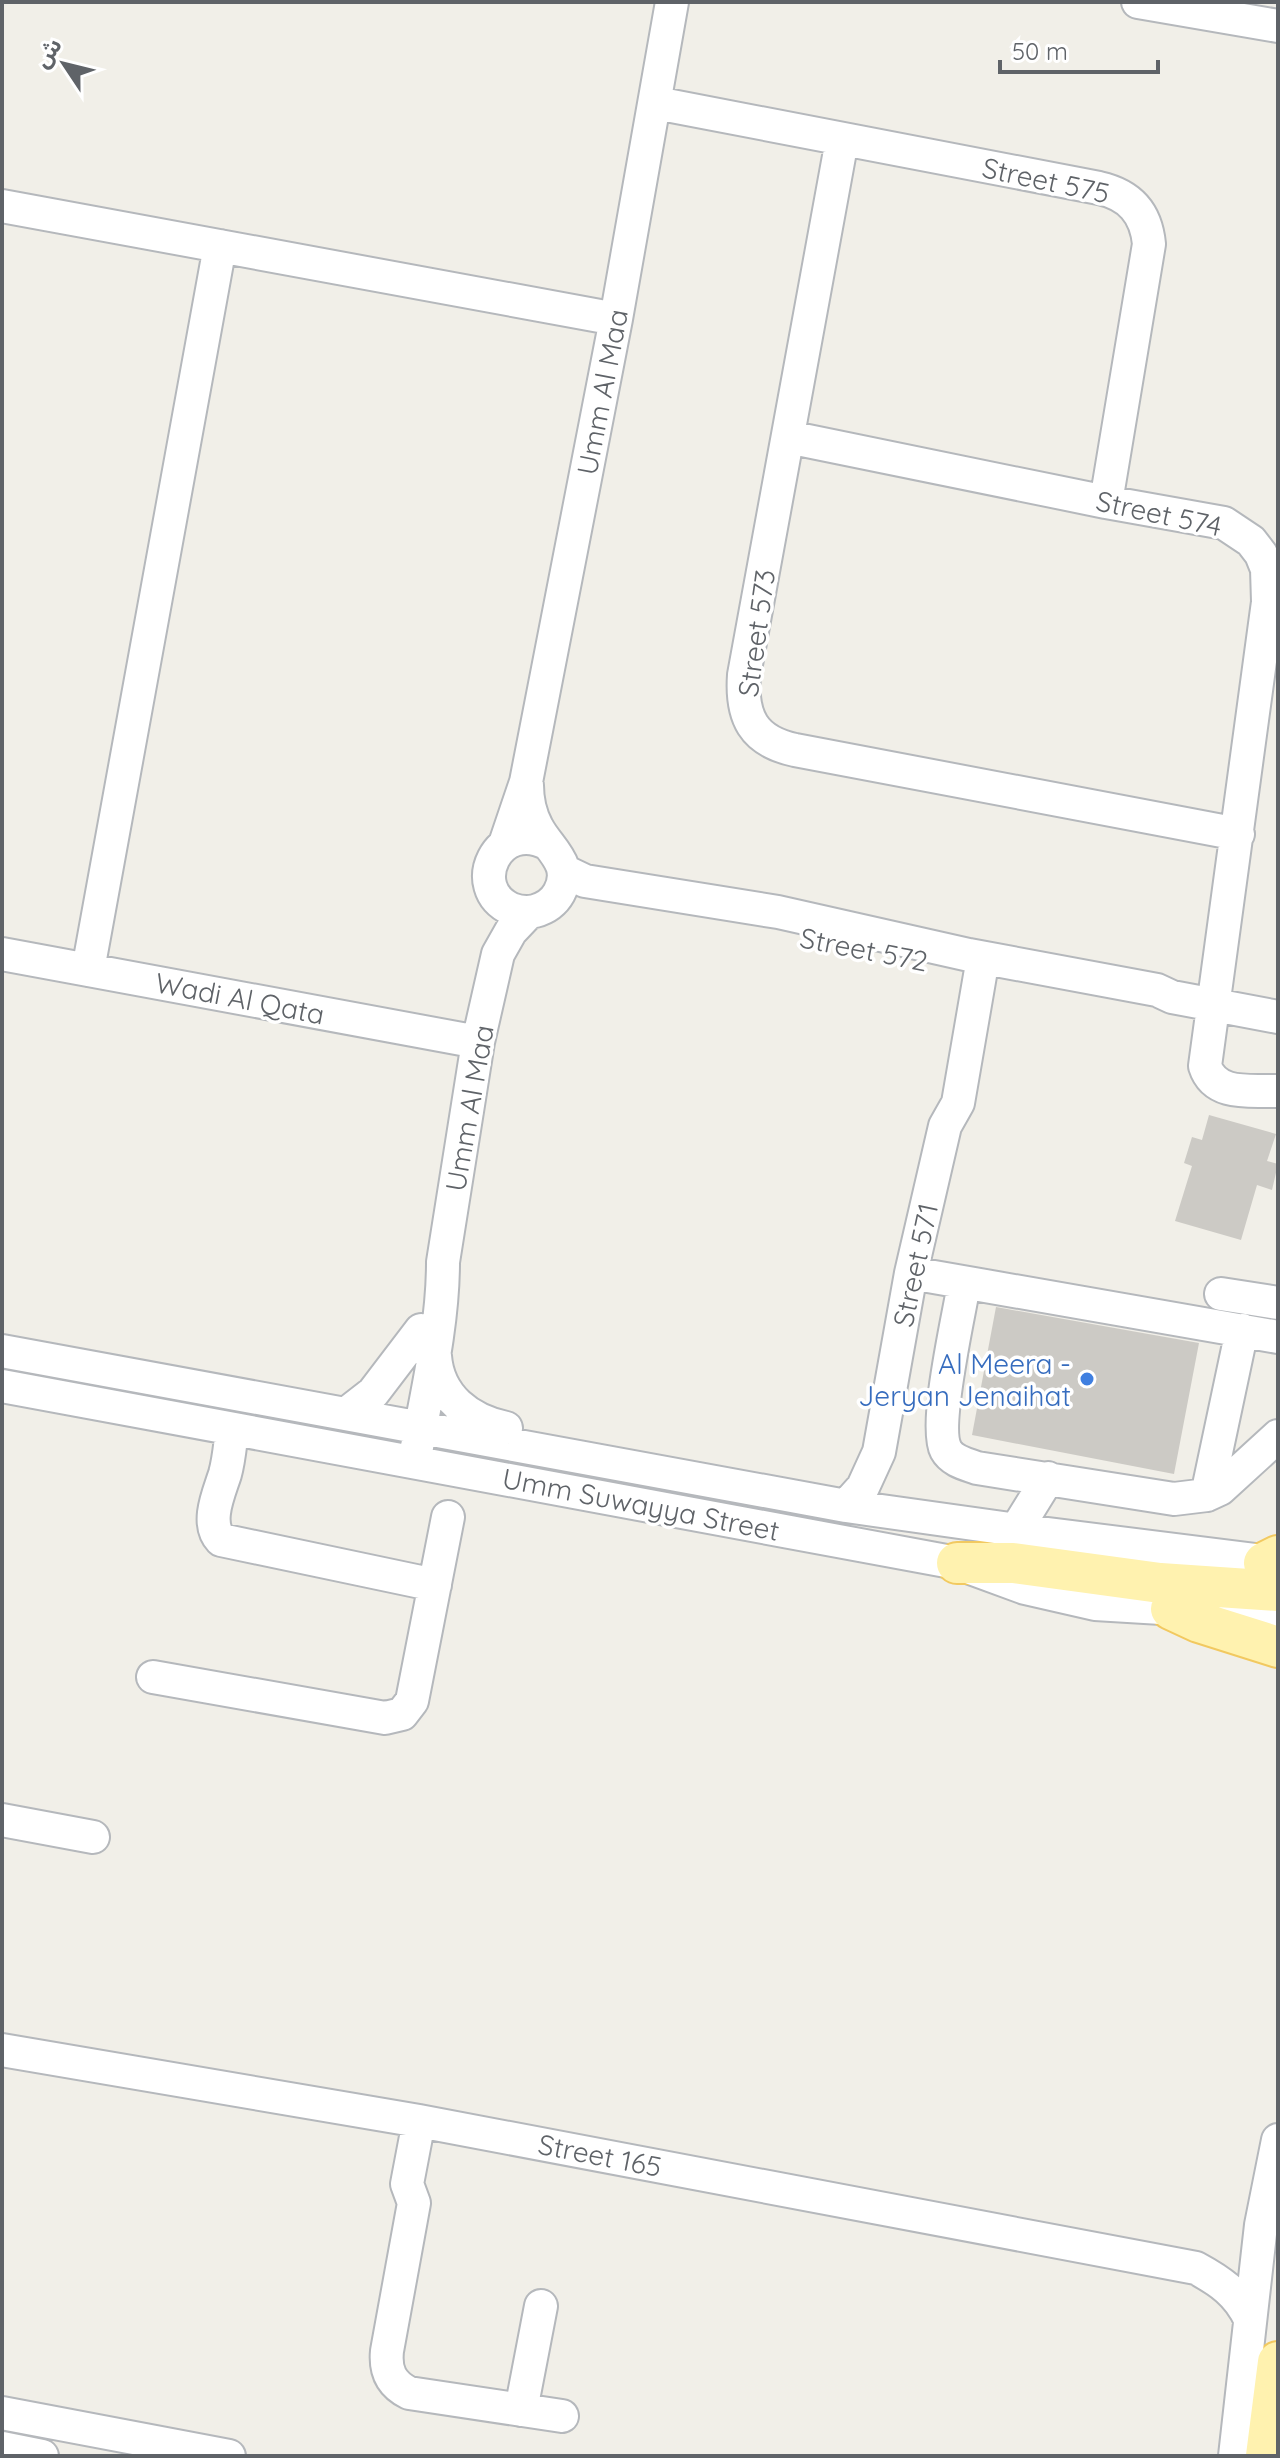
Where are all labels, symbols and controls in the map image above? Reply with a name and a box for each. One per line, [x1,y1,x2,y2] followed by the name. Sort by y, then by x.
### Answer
[24,24,104,104] north arrow
[1000,24,1158,74] scale bar
[28,32,68,73] text: ش
[1012,36,1068,66] text: 50 m
[979,149,1113,211] street label: Street 575
[569,306,635,478] street label: Umm Al Maa
[1093,483,1225,543] street label: Street 574
[730,567,782,699] street label: Street 573
[797,919,931,979] street label: Street 572
[152,964,328,1032] street label: Wadi Al Qata
[437,1022,501,1194] street label: Umm Al Maa
[885,1200,945,1330] street label: Street 571
[858,1346,1071,1413] place label: Al Meera - Jeryan Jenaihat
[1078,1370,1096,1388] marker: Al Meera - Jeryan Jenaihat
[500,1460,782,1548] street label: Umm Suwayya Street
[535,2126,665,2184] street label: Street 165

